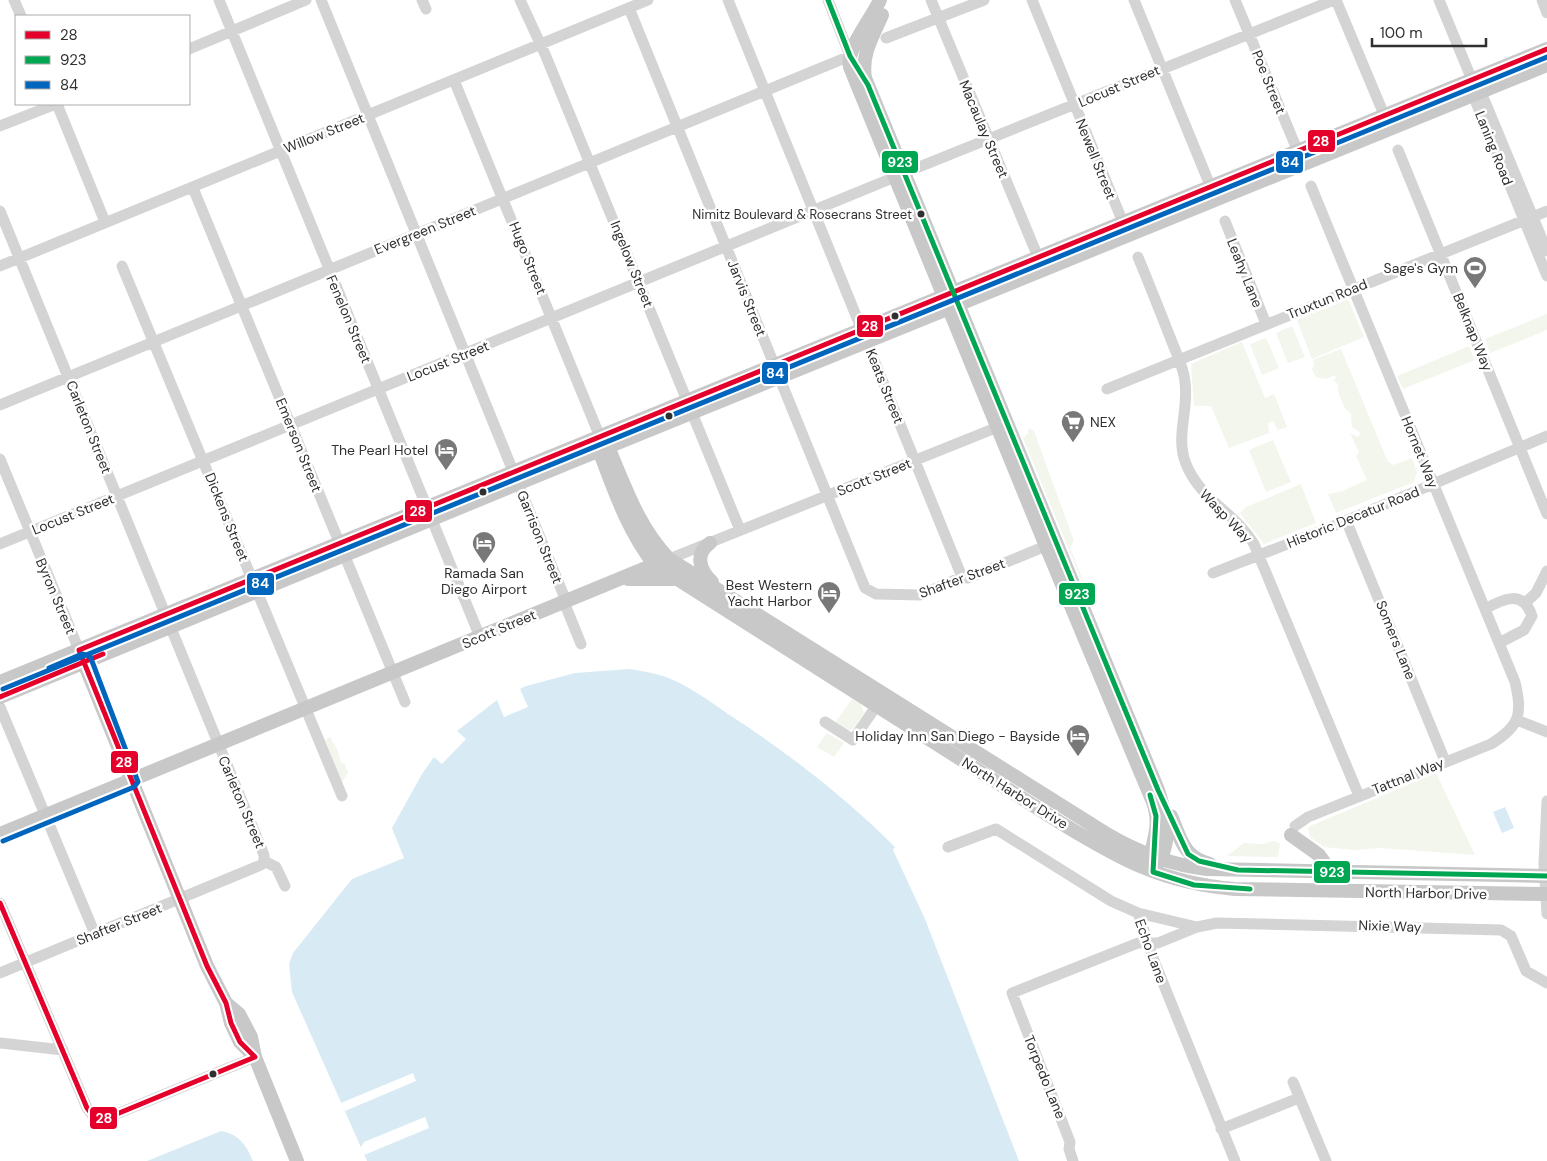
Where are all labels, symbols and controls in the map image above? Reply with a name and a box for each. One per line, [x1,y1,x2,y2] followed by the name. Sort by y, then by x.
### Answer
[15,15,190,105] legend
[1372,15,1486,47] scale bar
[1380,23,1423,43] text: 100 m
[60,25,78,45] text: 28
[1248,47,1290,117] street label: Poe Street
[60,50,87,70] text: 923
[1075,61,1163,111] street label: Locust Street
[60,75,78,95] text: 84
[955,77,1013,181] street label: Macaulay Street
[1471,108,1517,188] street label: Laning Road
[281,109,367,157] street label: Willow Street
[1072,116,1120,202] street label: Newell Street
[1307,129,1336,153] line badge: 28
[1313,132,1330,150] text: 28
[881,150,919,174] line badge: 923
[1275,150,1304,174] line badge: 84
[887,153,913,171] text: 923
[1281,153,1299,171] text: 84
[372,201,478,259] street label: Evergreen Street
[692,206,912,223] place label: Nimitz Boulevard & Rosecrans Street
[916,209,926,219] marker: Nimitz Boulevard & Rosecrans Street
[606,218,658,310] street label: Ingelow Street
[505,219,551,297] street label: Hugo Street
[1223,236,1267,310] street label: Leahy Lane
[1462,255,1488,289] sports icon: Sage's Gym
[723,257,771,339] street label: Jarvis Street
[1384,259,1458,277] place label: Sage's Gym
[322,272,376,366] street label: Fenelon Street
[1284,275,1370,323] street label: Truxtun Road
[1449,290,1497,374] street label: Belknap Way
[890,311,900,321] unlabelled marker
[856,314,884,338] line badge: 28
[862,317,879,335] text: 28
[404,336,492,386] street label: Locust Street
[862,346,908,426] street label: Keats Street
[761,361,789,385] line badge: 84
[766,364,784,382] text: 84
[62,378,116,476] street label: Carleton Street
[272,395,326,495] street label: Emerson Street
[1060,409,1086,443] supermarket icon: NEX
[664,411,674,421] unlabelled marker
[1090,413,1116,431] place label: NEX
[1397,413,1443,491] street label: Hornet Way
[433,437,459,471] hotel icon: The Pearl Hotel
[331,441,428,459] place label: The Pearl Hotel
[834,454,914,500] street label: Scott Street
[201,470,253,564] street label: Dickens Street
[1284,482,1422,552] street label: Historic Decatur Road
[1196,485,1256,547] street label: Wasp Way
[478,487,488,497] unlabelled marker
[513,488,567,586] street label: Garrison Street
[29,489,117,539] street label: Locust Street
[404,499,433,523] line badge: 28
[410,502,427,520] text: 28
[471,530,497,564] hotel icon: Ramada San Diego Airport
[916,554,1008,602] street label: Shafter Street
[32,555,80,637] street label: Byron Street
[441,564,527,598] place label: Ramada San Diego Airport
[246,572,275,596] line badge: 84
[251,574,269,592] text: 84
[726,576,812,610] place label: Best Western Yacht Harbor
[816,580,842,614] hotel icon: Best Western Yacht Harbor
[1058,582,1096,606] line badge: 923
[1064,585,1090,603] text: 923
[1372,598,1420,682] street label: Somers Lane
[459,605,539,653] street label: Scott Street
[1065,723,1091,757] hotel icon: Holiday Inn San Diego - Bayside
[855,727,1060,745] place label: Holiday Inn San Diego - Bayside
[110,750,139,774] line badge: 28
[116,753,133,771] text: 28
[214,753,270,851] street label: Carleton Street
[959,753,1071,833] street label: North Harbor Drive
[1369,753,1447,799] street label: Tattnal Way
[1313,860,1351,884] line badge: 923
[1319,863,1345,881] text: 923
[1365,883,1487,903] street label: North Harbor Drive
[74,899,164,949] street label: Shafter Street
[1131,916,1171,986] street label: Echo Lane
[1358,916,1422,936] street label: Nixie Way
[1020,1033,1070,1121] street label: Torpedo Lane
[208,1069,218,1079] unlabelled marker
[89,1106,118,1130] line badge: 28
[96,1109,113,1127] text: 28

